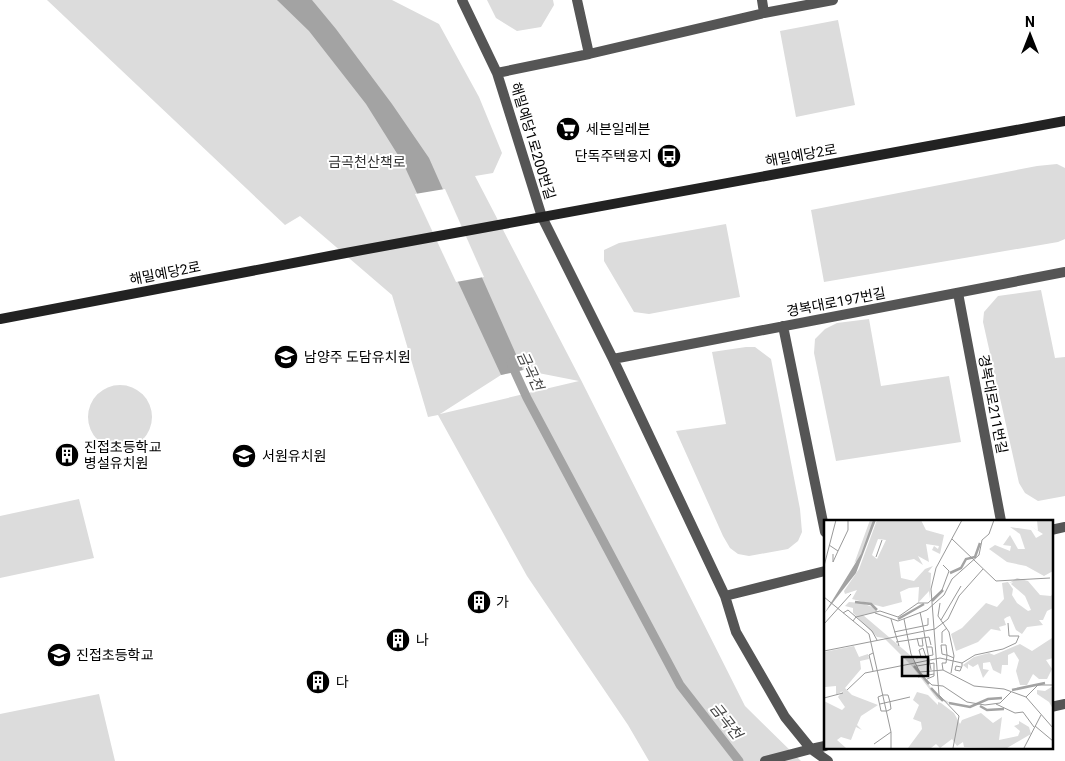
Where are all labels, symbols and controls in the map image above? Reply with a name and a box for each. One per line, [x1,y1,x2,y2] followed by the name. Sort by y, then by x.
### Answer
[1005,10,1055,60] north arrow
[1025,14,1035,30] text: N
[508,80,558,202] street label: 해밀예당1로200번길
[555,116,581,142] supermarket icon: 세븐일레븐
[586,121,651,137] place label: 세븐일레븐
[764,141,838,169] street label: 해밀예당2로
[656,143,682,169] bus stop icon: 단독주택용지
[575,148,652,164] place label: 단독주택용지
[328,154,406,170] park label: 금곡천산책로
[128,258,202,288] street label: 해밀예당2로
[785,285,887,319] street label: 경복대로197번길
[273,344,299,370] school or university icon: 남양주 도담유치원
[513,348,548,396] water label: 금곡천
[304,349,411,365] place label: 남양주 도담유치원
[976,353,1010,455] street label: 경복대로211번길
[84,439,161,471] place label: 진접초등학교 병설유치원
[54,442,80,468] building icon: 진접초등학교 병설유치원
[231,443,257,469] school or university icon: 서원유치원
[262,448,326,464] place label: 서원유치원
[824,520,1052,748] inset map
[466,589,492,615] building icon: 가
[496,594,509,610] place label: 가
[385,627,411,653] building icon: 나
[416,632,429,648] place label: 나
[46,642,72,668] school or university icon: 진접초등학교
[76,647,153,663] place label: 진접초등학교
[305,669,331,695] building icon: 다
[336,674,349,690] place label: 다
[706,699,747,745] water label: 금곡천

